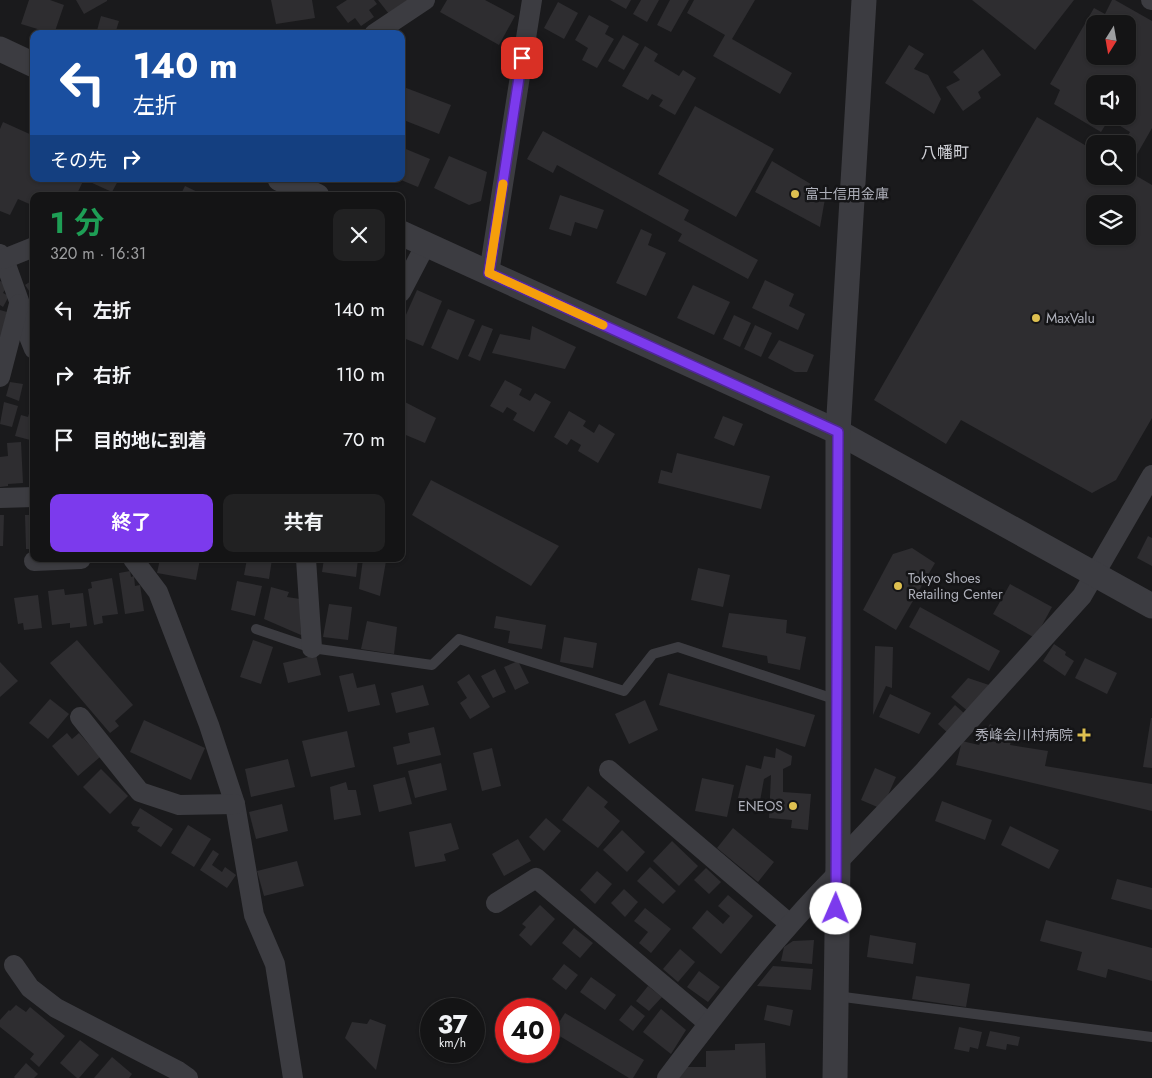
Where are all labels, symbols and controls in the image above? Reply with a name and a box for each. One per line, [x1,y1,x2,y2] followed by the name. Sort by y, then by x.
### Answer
[1086,15,1136,65] north arrow
[1086,15,1136,245] map controls
[501,37,543,79] pin
[133,41,238,91] text: 140 m
[508,44,536,72] icon: arrive
[50,50,115,115] icon: left
[1086,75,1136,125] button: sound
[133,89,177,121] text: 左折
[1086,135,1136,185] button: search
[921,141,969,164] district label: 八幡町
[117,145,145,173] icon: right
[50,147,107,174] text: その先
[805,184,889,204] place label: 富士信用金庫
[789,188,801,200] marker: 富士信用金庫
[1086,195,1136,245] button: layers
[50,201,104,244] text: 1 分
[333,209,385,261] button: close
[50,242,146,265] text: 320 m · 16:31
[50,296,78,324] icon: left
[333,296,385,323] text: 140 m
[93,297,131,324] text: 左折
[1046,308,1095,328] place label: MaxValu
[1030,312,1042,324] marker: MaxValu
[50,361,78,389] icon: right
[336,361,385,388] text: 110 m
[93,362,131,389] text: 右折
[50,426,78,454] icon: arrive
[343,426,385,453] text: 70 m
[93,427,207,454] text: 目的地に到着
[50,494,213,552] button: 終了
[223,494,385,552] button: 共有
[908,568,1003,604] place label: Tokyo Shoes Retailing Center
[892,580,904,592] marker: Tokyo Shoes Retailing Center
[975,725,1073,745] place label: 秀峰会川村病院
[1077,728,1091,742] marker: 秀峰会川村病院
[738,796,783,816] place label: ENEOS
[787,800,799,812] marker: ENEOS
[809,882,861,934] position arrow
[495,998,560,1063] speed limit sign: 40
[437,1006,468,1042] text: 37
[439,1034,466,1052] text: km/h

